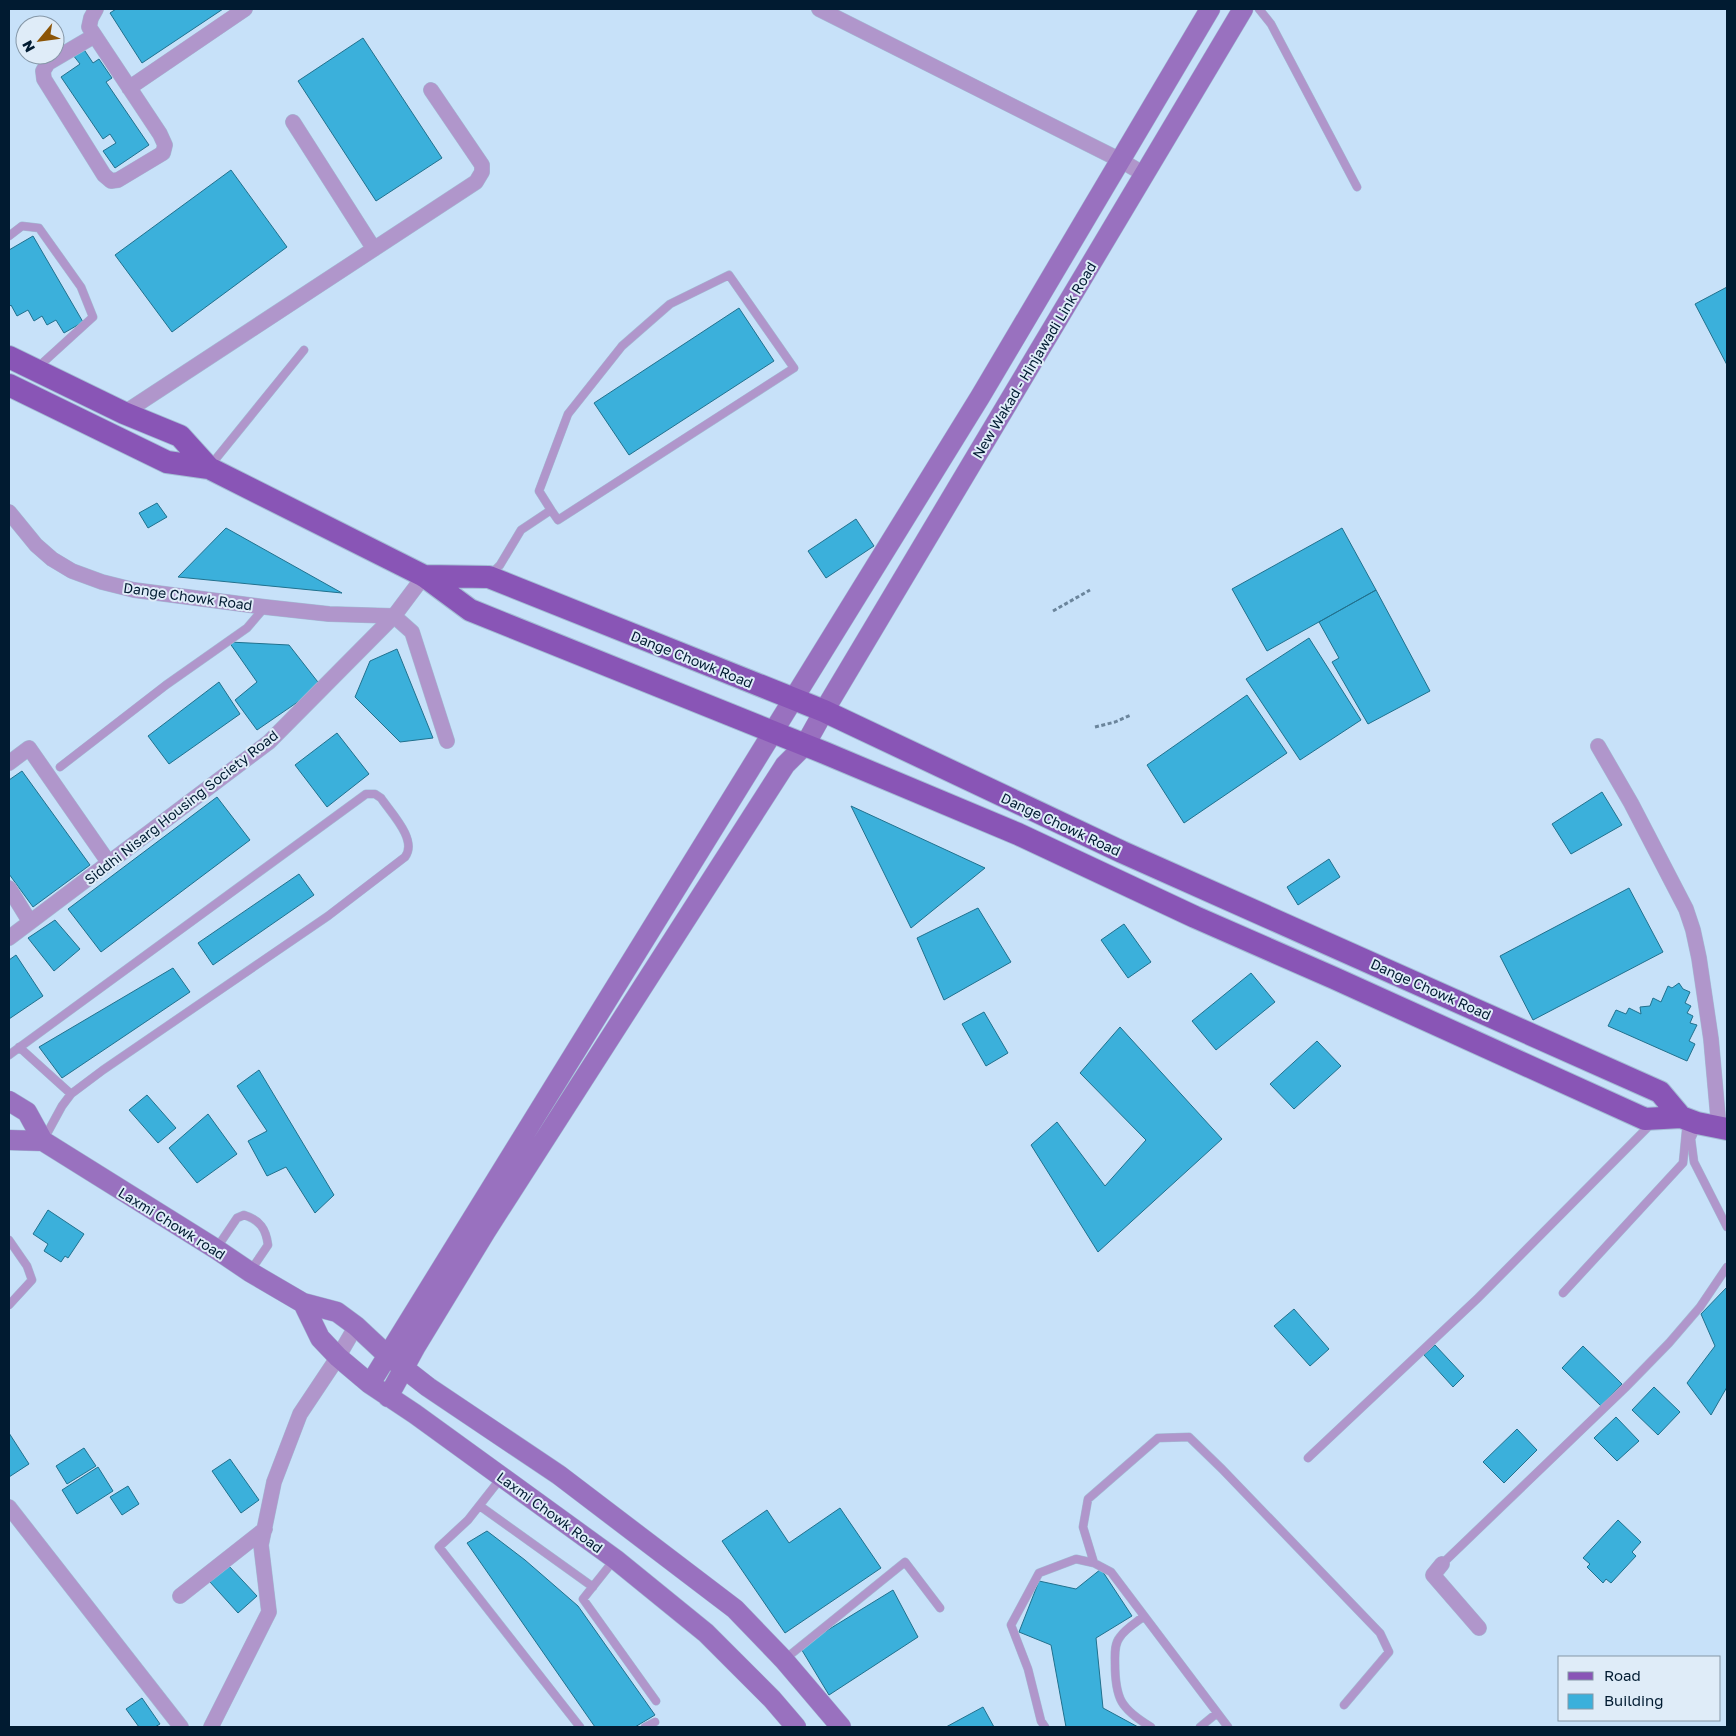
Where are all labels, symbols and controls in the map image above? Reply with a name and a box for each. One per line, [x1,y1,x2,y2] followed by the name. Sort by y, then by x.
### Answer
[15,15,65,65] north arrow
[18,38,38,55] text: N
[968,259,1100,461] street label: New Wakad - Hinjawadi Link Road
[122,579,254,613] street label: Dange Chowk Road
[629,627,755,691] street label: Dange Chowk Road
[81,726,281,888] street label: Siddhi Nisarg Housing Society Road
[998,789,1124,859] street label: Dange Chowk Road
[1368,955,1494,1023] street label: Dange Chowk Road
[115,1183,229,1263] street label: Laxmi Chowk road
[494,1468,606,1556] street label: Laxmi Chowk Road
[1558,1656,1721,1721] legend
[1604,1666,1641,1684] text: Road
[1604,1691,1664,1709] text: Building

